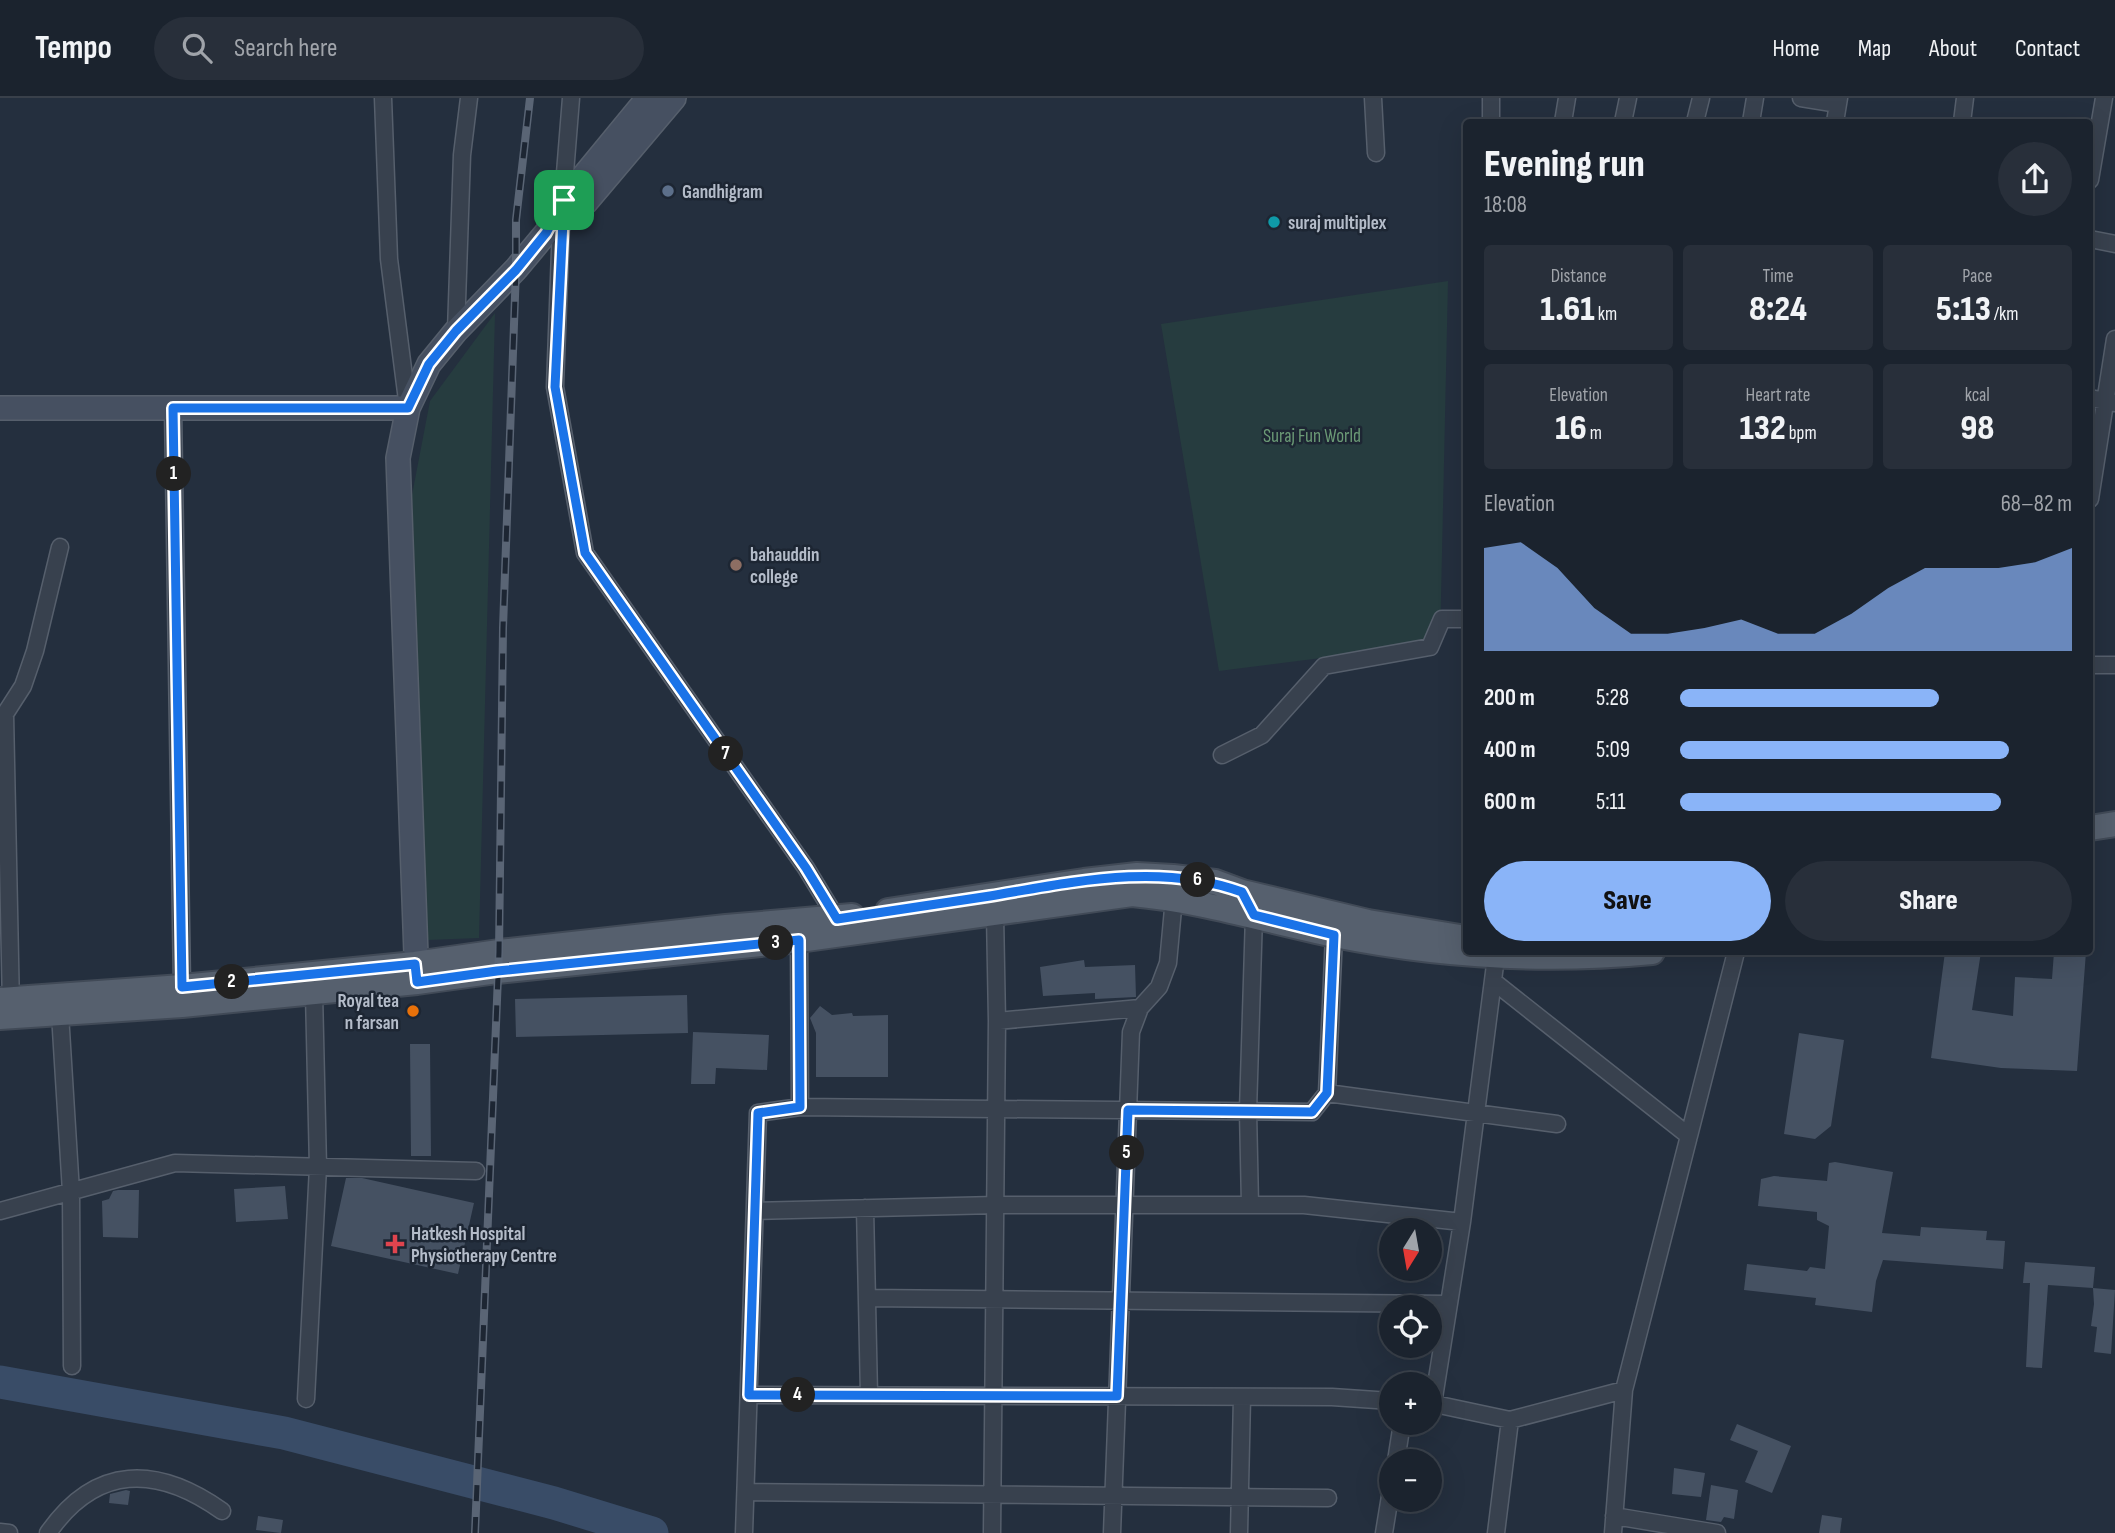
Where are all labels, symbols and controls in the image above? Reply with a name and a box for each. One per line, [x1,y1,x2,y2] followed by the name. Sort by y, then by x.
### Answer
[154,17,644,80] search box
[35,28,112,68] text: Tempo
[178,29,216,67] icon: search
[234,33,337,64] text: Search here
[1772,34,1820,63] text: Home
[1858,34,1891,63] text: Map
[1929,34,1977,63] text: About
[2015,34,2080,63] text: Contact
[1484,142,1645,187] text: Evening run
[1998,142,2072,216] button: share
[534,170,594,230] pin
[545,181,583,219] icon: arrive
[682,181,763,204] place label: Gandhigram
[660,183,676,199] marker: Gandhigram
[1484,191,1527,219] text: 18:08
[1288,212,1387,235] place label: suraj multiplex
[1266,214,1282,230] marker: suraj multiplex
[1551,265,1607,288] text: Distance
[1762,265,1794,288] text: Time
[1962,265,1992,288] text: Pace
[1540,288,1595,331] text: 1.61
[1749,288,1807,331] text: 8:24
[1936,288,1991,331] text: 5:13
[1595,303,1617,326] text: km
[1991,303,2019,326] text: /km
[1549,384,1608,407] text: Elevation
[1746,384,1810,407] text: Heart rate
[1965,384,1990,407] text: kcal
[1555,407,1587,450] text: 16
[1739,407,1786,450] text: 132
[1960,407,1994,450] text: 98
[1587,422,1602,445] text: m
[1786,422,1817,445] text: bpm
[1263,425,1361,448] park label: Suraj Fun World
[156,456,192,492] pin: 1
[170,462,177,485] text: 1
[1484,490,1555,518] text: Elevation
[2001,490,2072,518] text: 68–82 m
[750,544,819,589] place label: bahauddin college
[728,557,744,573] marker: bahauddin college
[1484,684,1535,712] text: 200 m
[1596,684,1629,712] text: 5:28
[708,736,744,772] pin: 7
[1484,736,1535,764] text: 400 m
[1596,736,1630,764] text: 5:09
[721,742,730,765] text: 7
[1484,788,1536,816] text: 600 m
[1596,788,1626,816] text: 5:11
[1484,861,1771,941] button: Save
[1785,861,2072,941] button: Share
[1180,862,1216,898] pin: 6
[1193,868,1202,891] text: 6
[758,926,794,960] pin: 3
[771,931,780,954] text: 3
[215,964,250,1000] pin: 2
[227,970,236,993] text: 2
[338,990,399,1035] place label: Royal tea n farsan
[405,1003,421,1019] marker: Royal tea n farsan
[1110,1136,1144,1170] pin: 5
[1122,1141,1131,1164] text: 5
[1379,1218,1442,1281] north arrow
[1379,1218,1442,1512] map controls
[411,1223,557,1268] place label: Hatkesh Hospital Physiotherapy Centre
[385,1234,405,1254] marker: Hatkesh Hospital Physiotherapy Centre
[1379,1295,1442,1358] button: locate
[1379,1372,1442,1435] button: +
[780,1378,816,1412] pin: 4
[793,1383,802,1406] text: 4
[1379,1449,1442,1512] button: −

